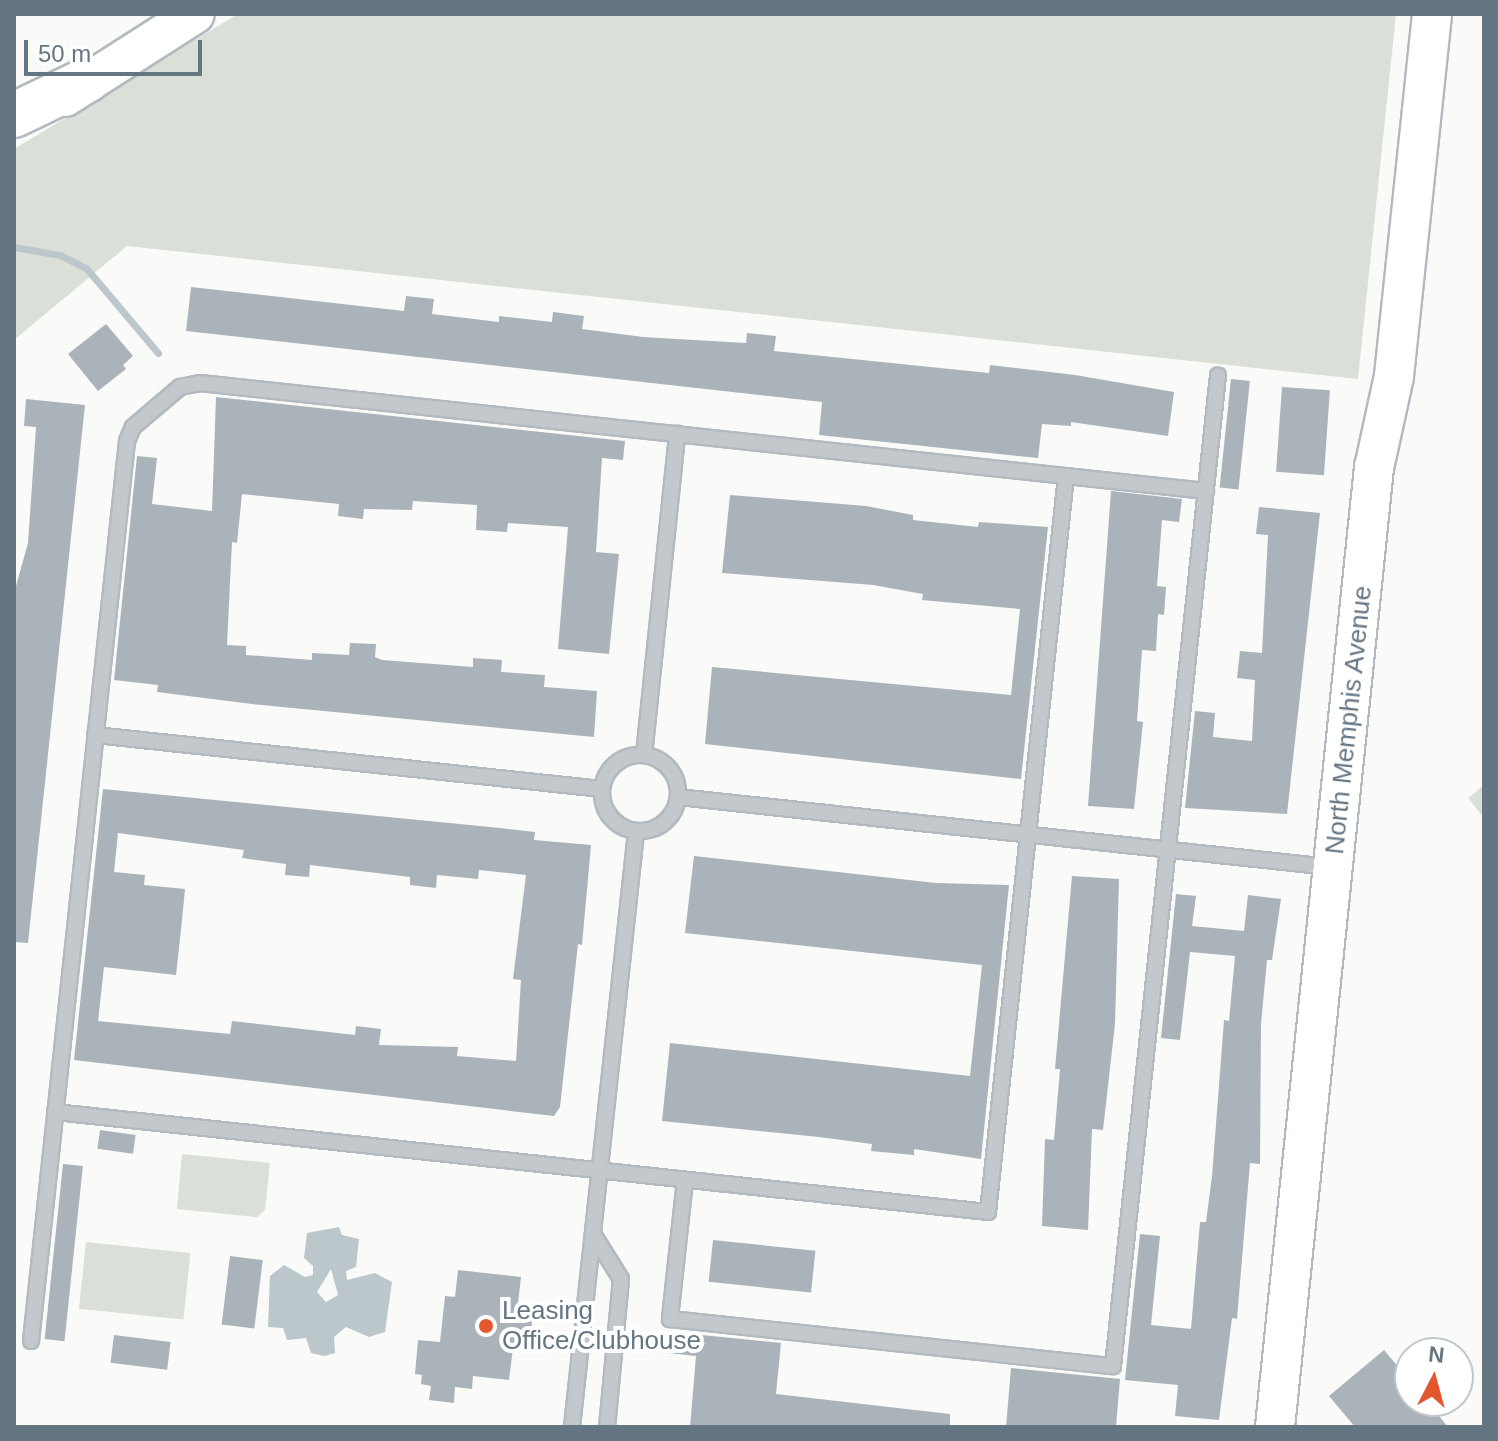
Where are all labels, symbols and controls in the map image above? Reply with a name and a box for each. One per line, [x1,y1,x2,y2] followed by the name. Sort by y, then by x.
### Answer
[28,24,206,74] scale bar
[38,40,91,67] text: 50 m
[1319,584,1379,856] street label: North Memphis Avenue
[502,1295,701,1356] place label: Leasing Office/Clubhouse
[477,1317,495,1335] marker: Leasing Office/Clubhouse
[1394,1337,1474,1417] north arrow
[1427,1341,1446,1368] text: N

